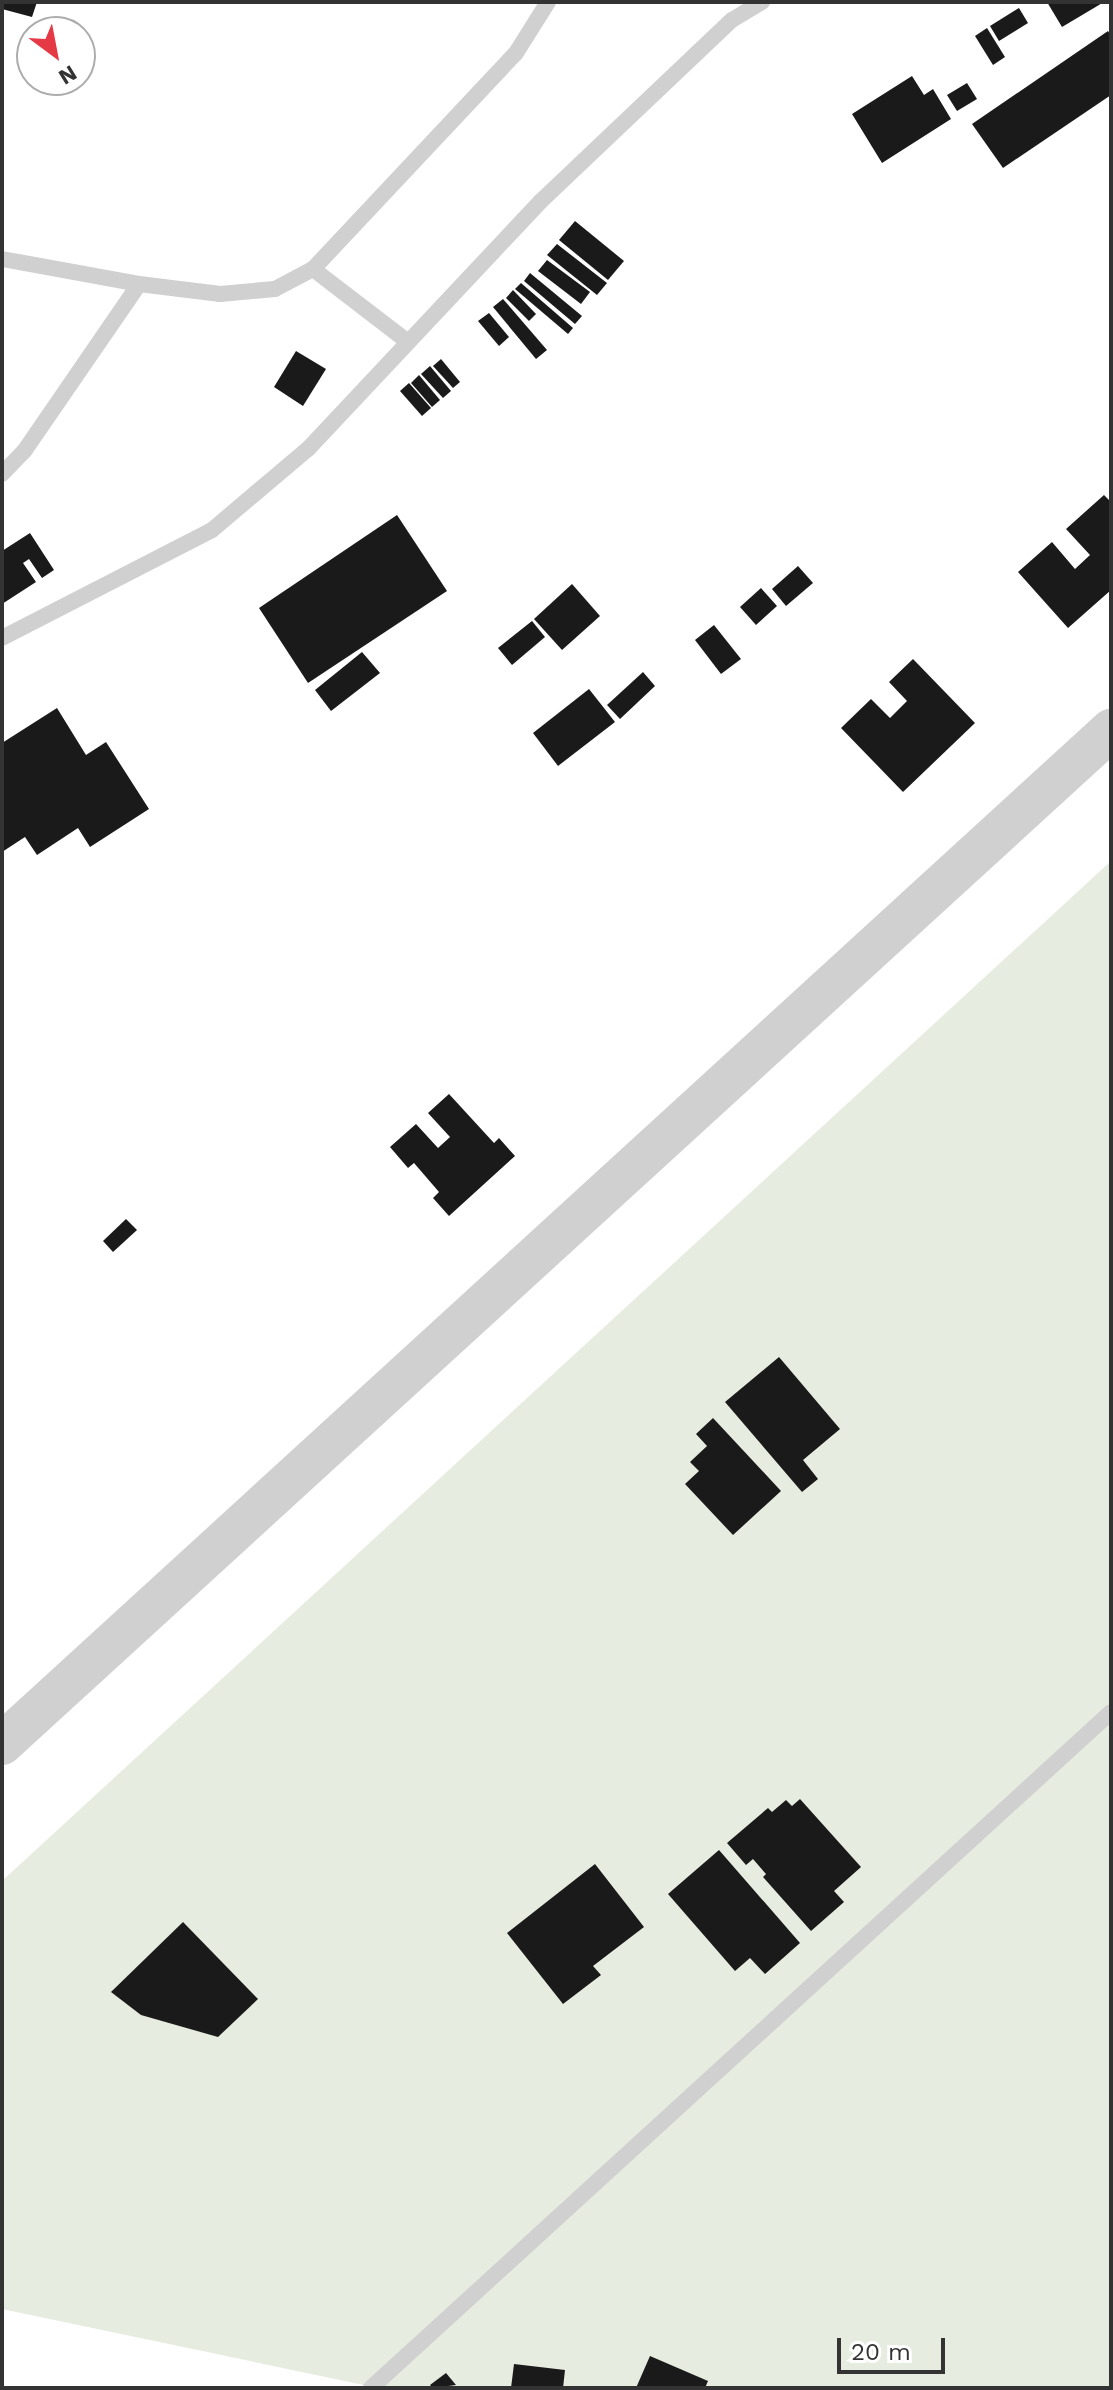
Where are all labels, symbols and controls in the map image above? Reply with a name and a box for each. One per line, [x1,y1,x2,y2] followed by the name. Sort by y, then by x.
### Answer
[16,16,96,96] north arrow
[54,60,81,90] text: N
[841,2322,949,2372] scale bar
[851,2338,911,2366] text: 20 m

